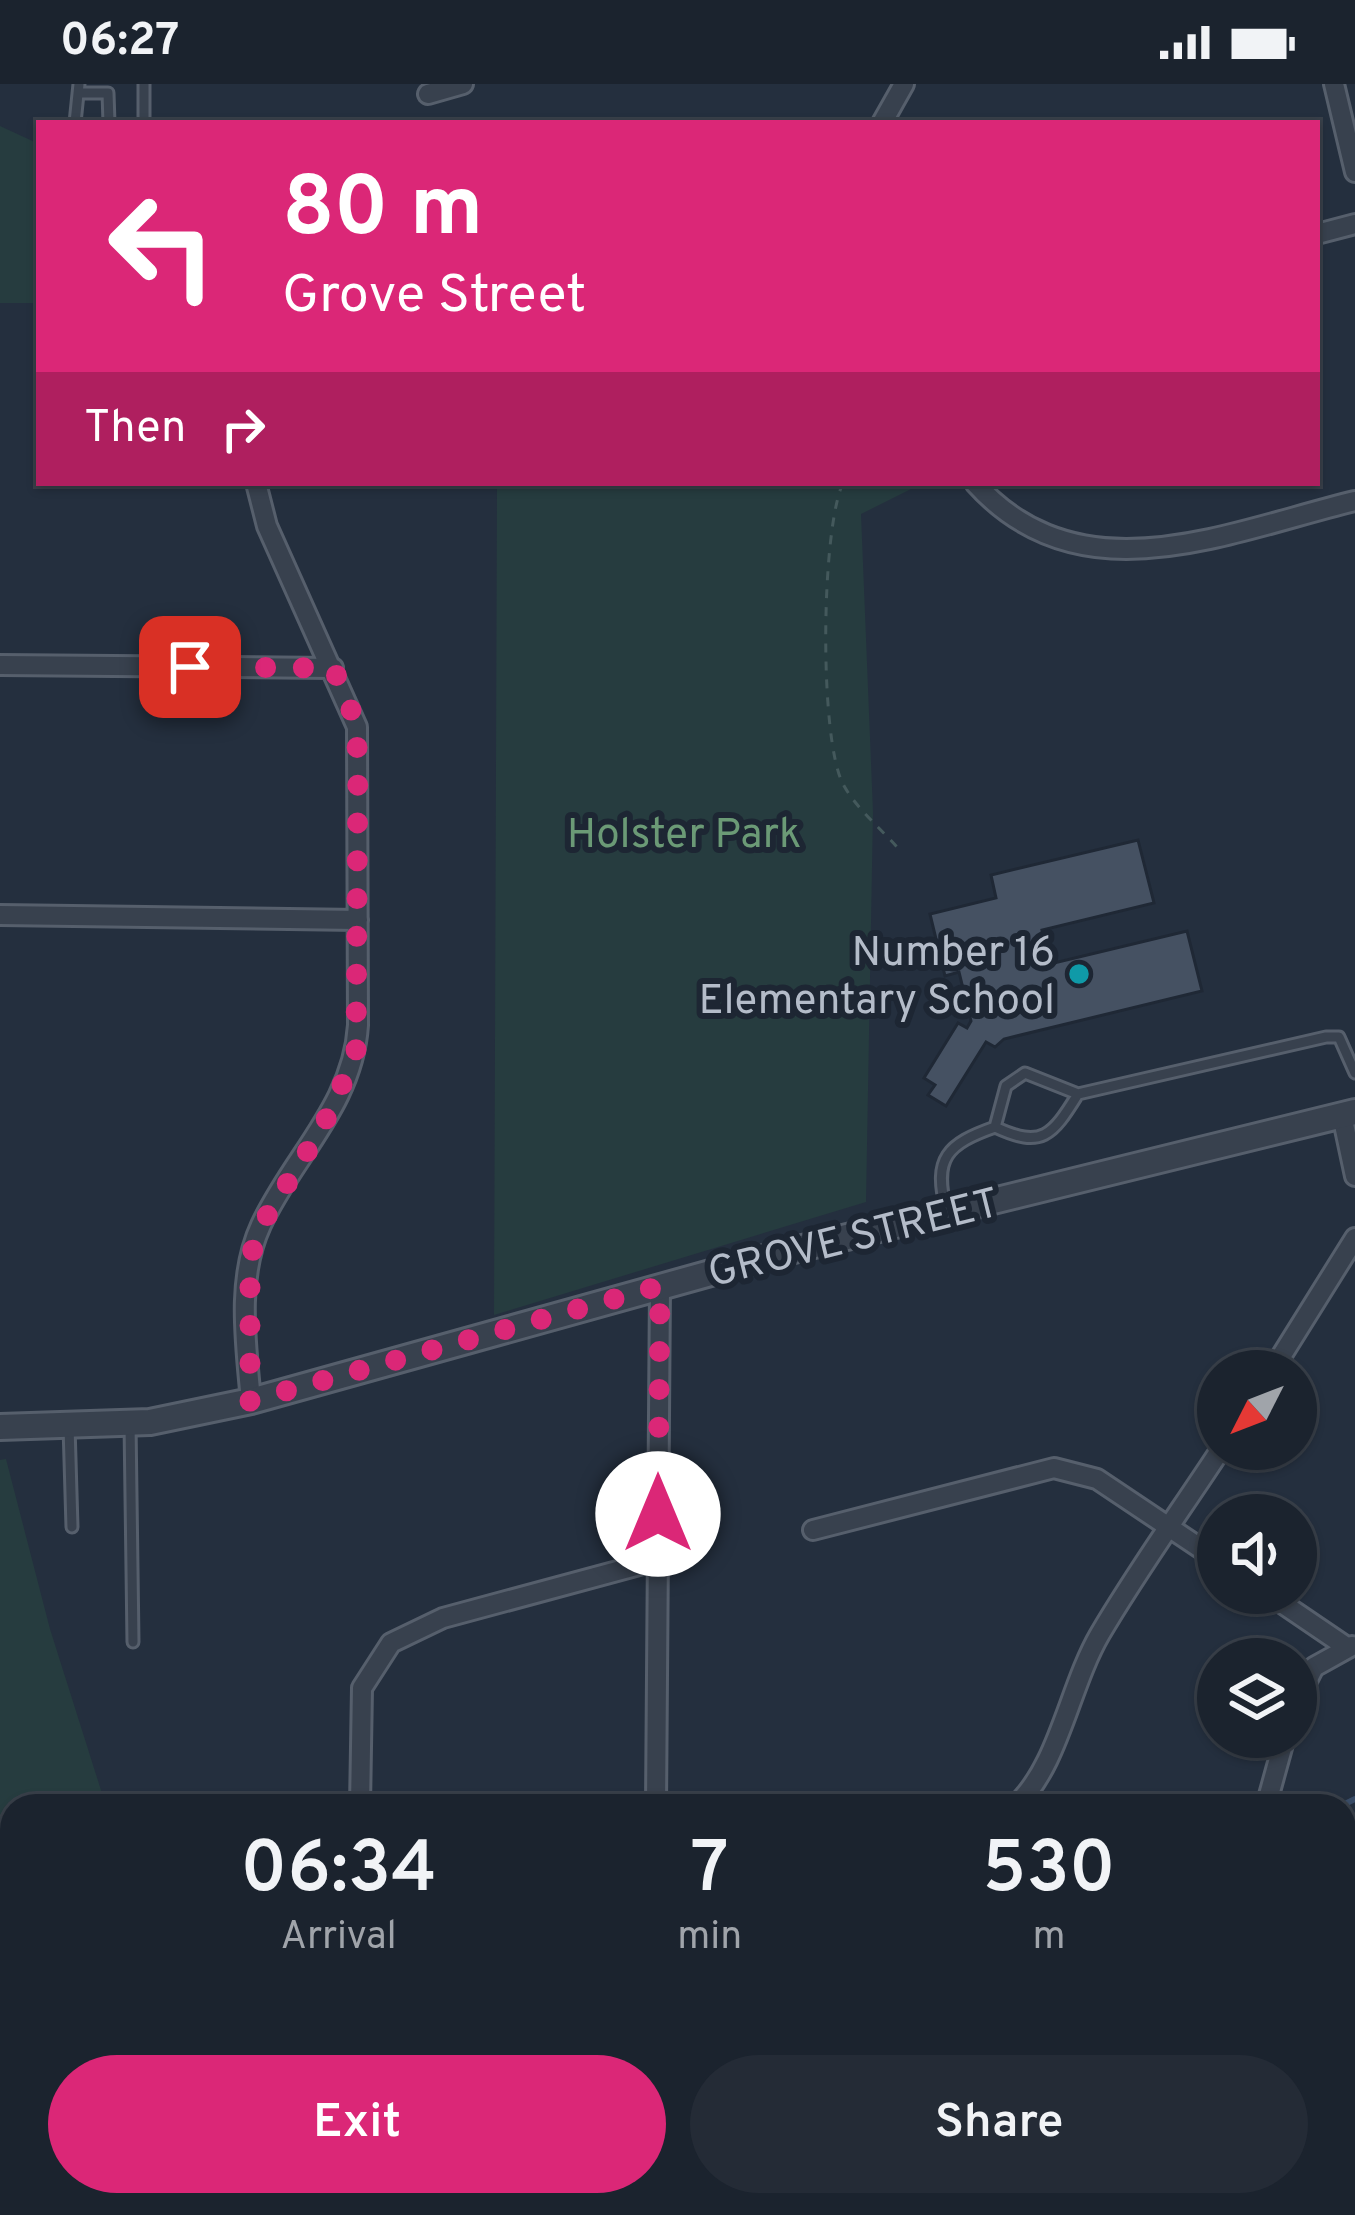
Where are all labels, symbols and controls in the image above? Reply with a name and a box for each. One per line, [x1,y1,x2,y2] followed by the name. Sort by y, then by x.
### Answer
[60,14,179,71] text: 06:27
[282,159,483,265] text: 80 m
[84,168,240,324] icon: left
[282,263,586,332] text: Grove Street
[210,396,276,462] icon: right
[84,401,186,458] text: Then
[139,616,241,718] pin
[157,634,223,700] icon: arrive
[567,810,801,863] park label: Holster Park
[698,928,1055,1029] place label: Number 16 Elementary School
[1066,961,1092,987] marker: Number 16 Elementary School
[703,1179,1005,1302] street label: GROVE STREET
[1197,1350,1317,1470] north arrow
[1197,1350,1317,1758] map controls
[595,1451,721,1577] position arrow
[1197,1494,1317,1614] button: sound
[1197,1638,1317,1758] button: layers
[240,1826,437,1918] text: 06:34
[691,1826,729,1918] text: 7
[982,1826,1116,1918] text: 530
[280,1914,397,1963] text: Arrival
[677,1914,742,1963] text: min
[1033,1914,1066,1963] text: m
[48,2055,666,2193] button: Exit
[690,2055,1308,2193] button: Share

